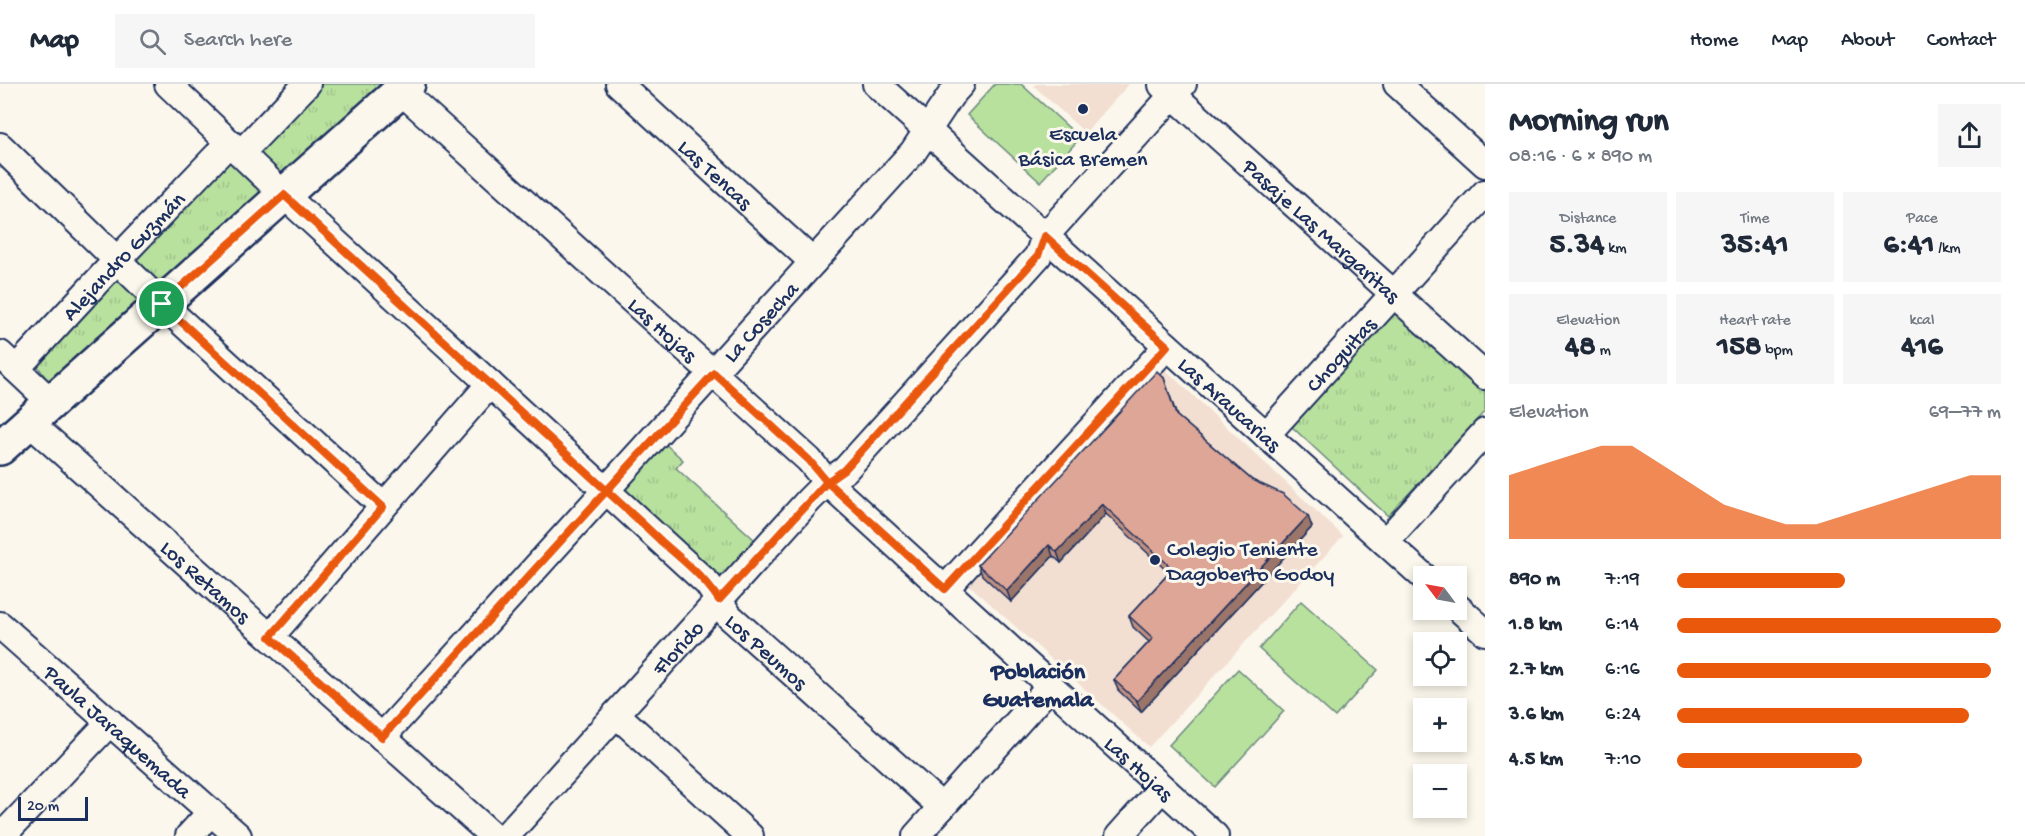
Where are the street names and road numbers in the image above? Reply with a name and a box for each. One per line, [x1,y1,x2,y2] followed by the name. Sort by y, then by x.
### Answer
[671,136,757,217] street label: Las Tencas
[1235,154,1405,311] street label: Pasaje Las Margaritas
[58,187,193,328] street label: Alejandro Guzmán
[720,277,806,369] street label: La Cosecha
[621,293,702,370] street label: Las Hojas
[1302,313,1384,399] street label: Choguitas
[1171,353,1285,460] street label: Las Araucarias
[153,536,255,631] street label: Los Retamos
[718,610,812,698] street label: Los Peumos
[648,617,711,683] street label: Florido
[36,660,196,806] street label: Paula Jaraquemada
[1097,732,1178,809] street label: Las Hojas

